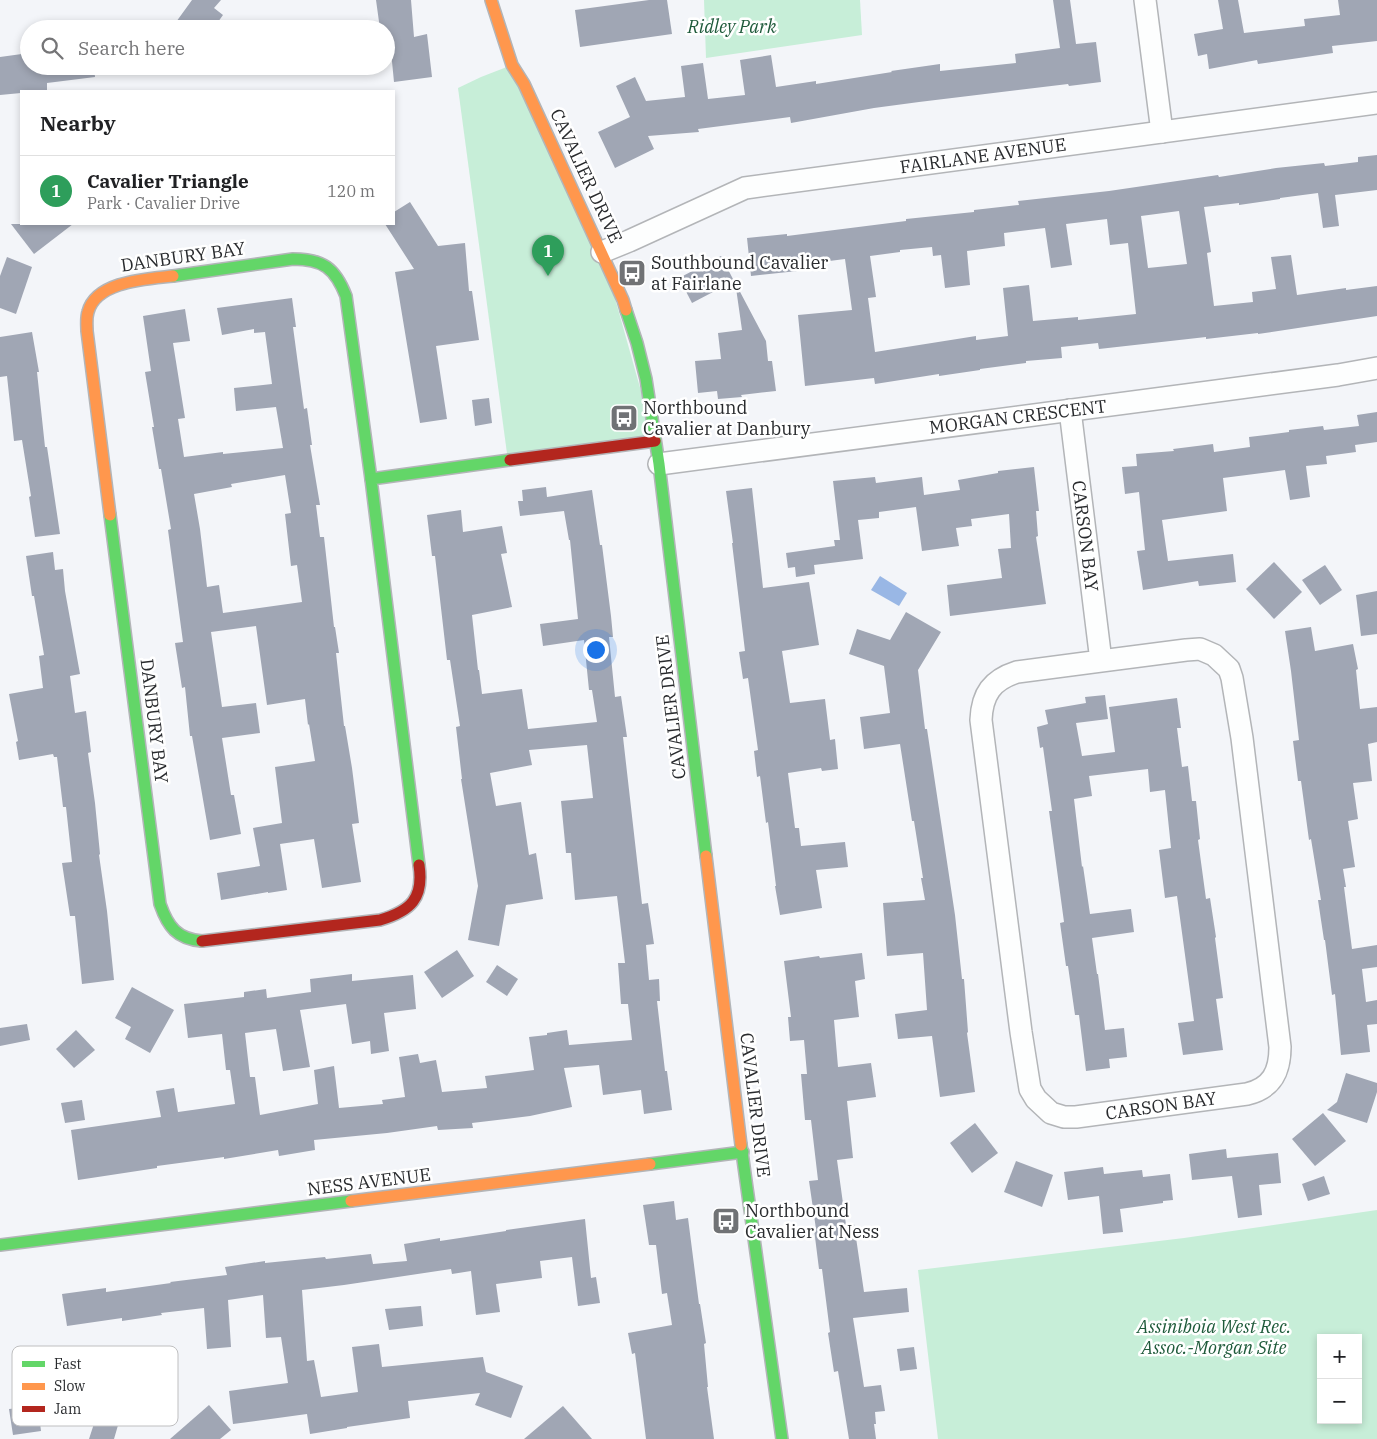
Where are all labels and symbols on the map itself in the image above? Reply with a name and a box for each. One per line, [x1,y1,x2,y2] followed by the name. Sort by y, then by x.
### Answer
[687,15,777,38] park label: Ridley Park
[545,105,628,247] street label: CAVALIER DRIVE
[898,132,1068,179] street label: FAIRLANE AVENUE
[532,235,564,276] pin: 1
[119,236,247,277] street label: DANBURY BAY
[651,251,828,295] place label: Southbound Cavalier at Fairlane
[617,258,647,288] bus stop icon: Southbound Cavalier at Fairlane
[928,394,1108,439] street label: MORGAN CRESCENT
[643,396,811,440] place label: Northbound Cavalier at Danbury
[609,403,639,433] bus stop icon: Northbound Cavalier at Danbury
[1067,479,1104,593] street label: CARSON BAY
[650,633,691,781] street label: CAVALIER DRIVE
[583,637,609,663] your location
[135,657,174,785] street label: DANBURY BAY
[735,1031,776,1179] street label: CAVALIER DRIVE
[1104,1086,1219,1125] street label: CARSON BAY
[306,1163,432,1201] street label: NESS AVENUE
[745,1199,879,1243] place label: Northbound Cavalier at Ness
[711,1206,741,1236] bus stop icon: Northbound Cavalier at Ness
[1136,1315,1291,1359] park label: Assiniboia West Rec. Assoc.-Morgan Site
[12,1346,178,1426] legend
[54,1355,82,1373] text: Fast
[54,1377,85,1395] text: Slow
[54,1400,81,1418] text: Jam

